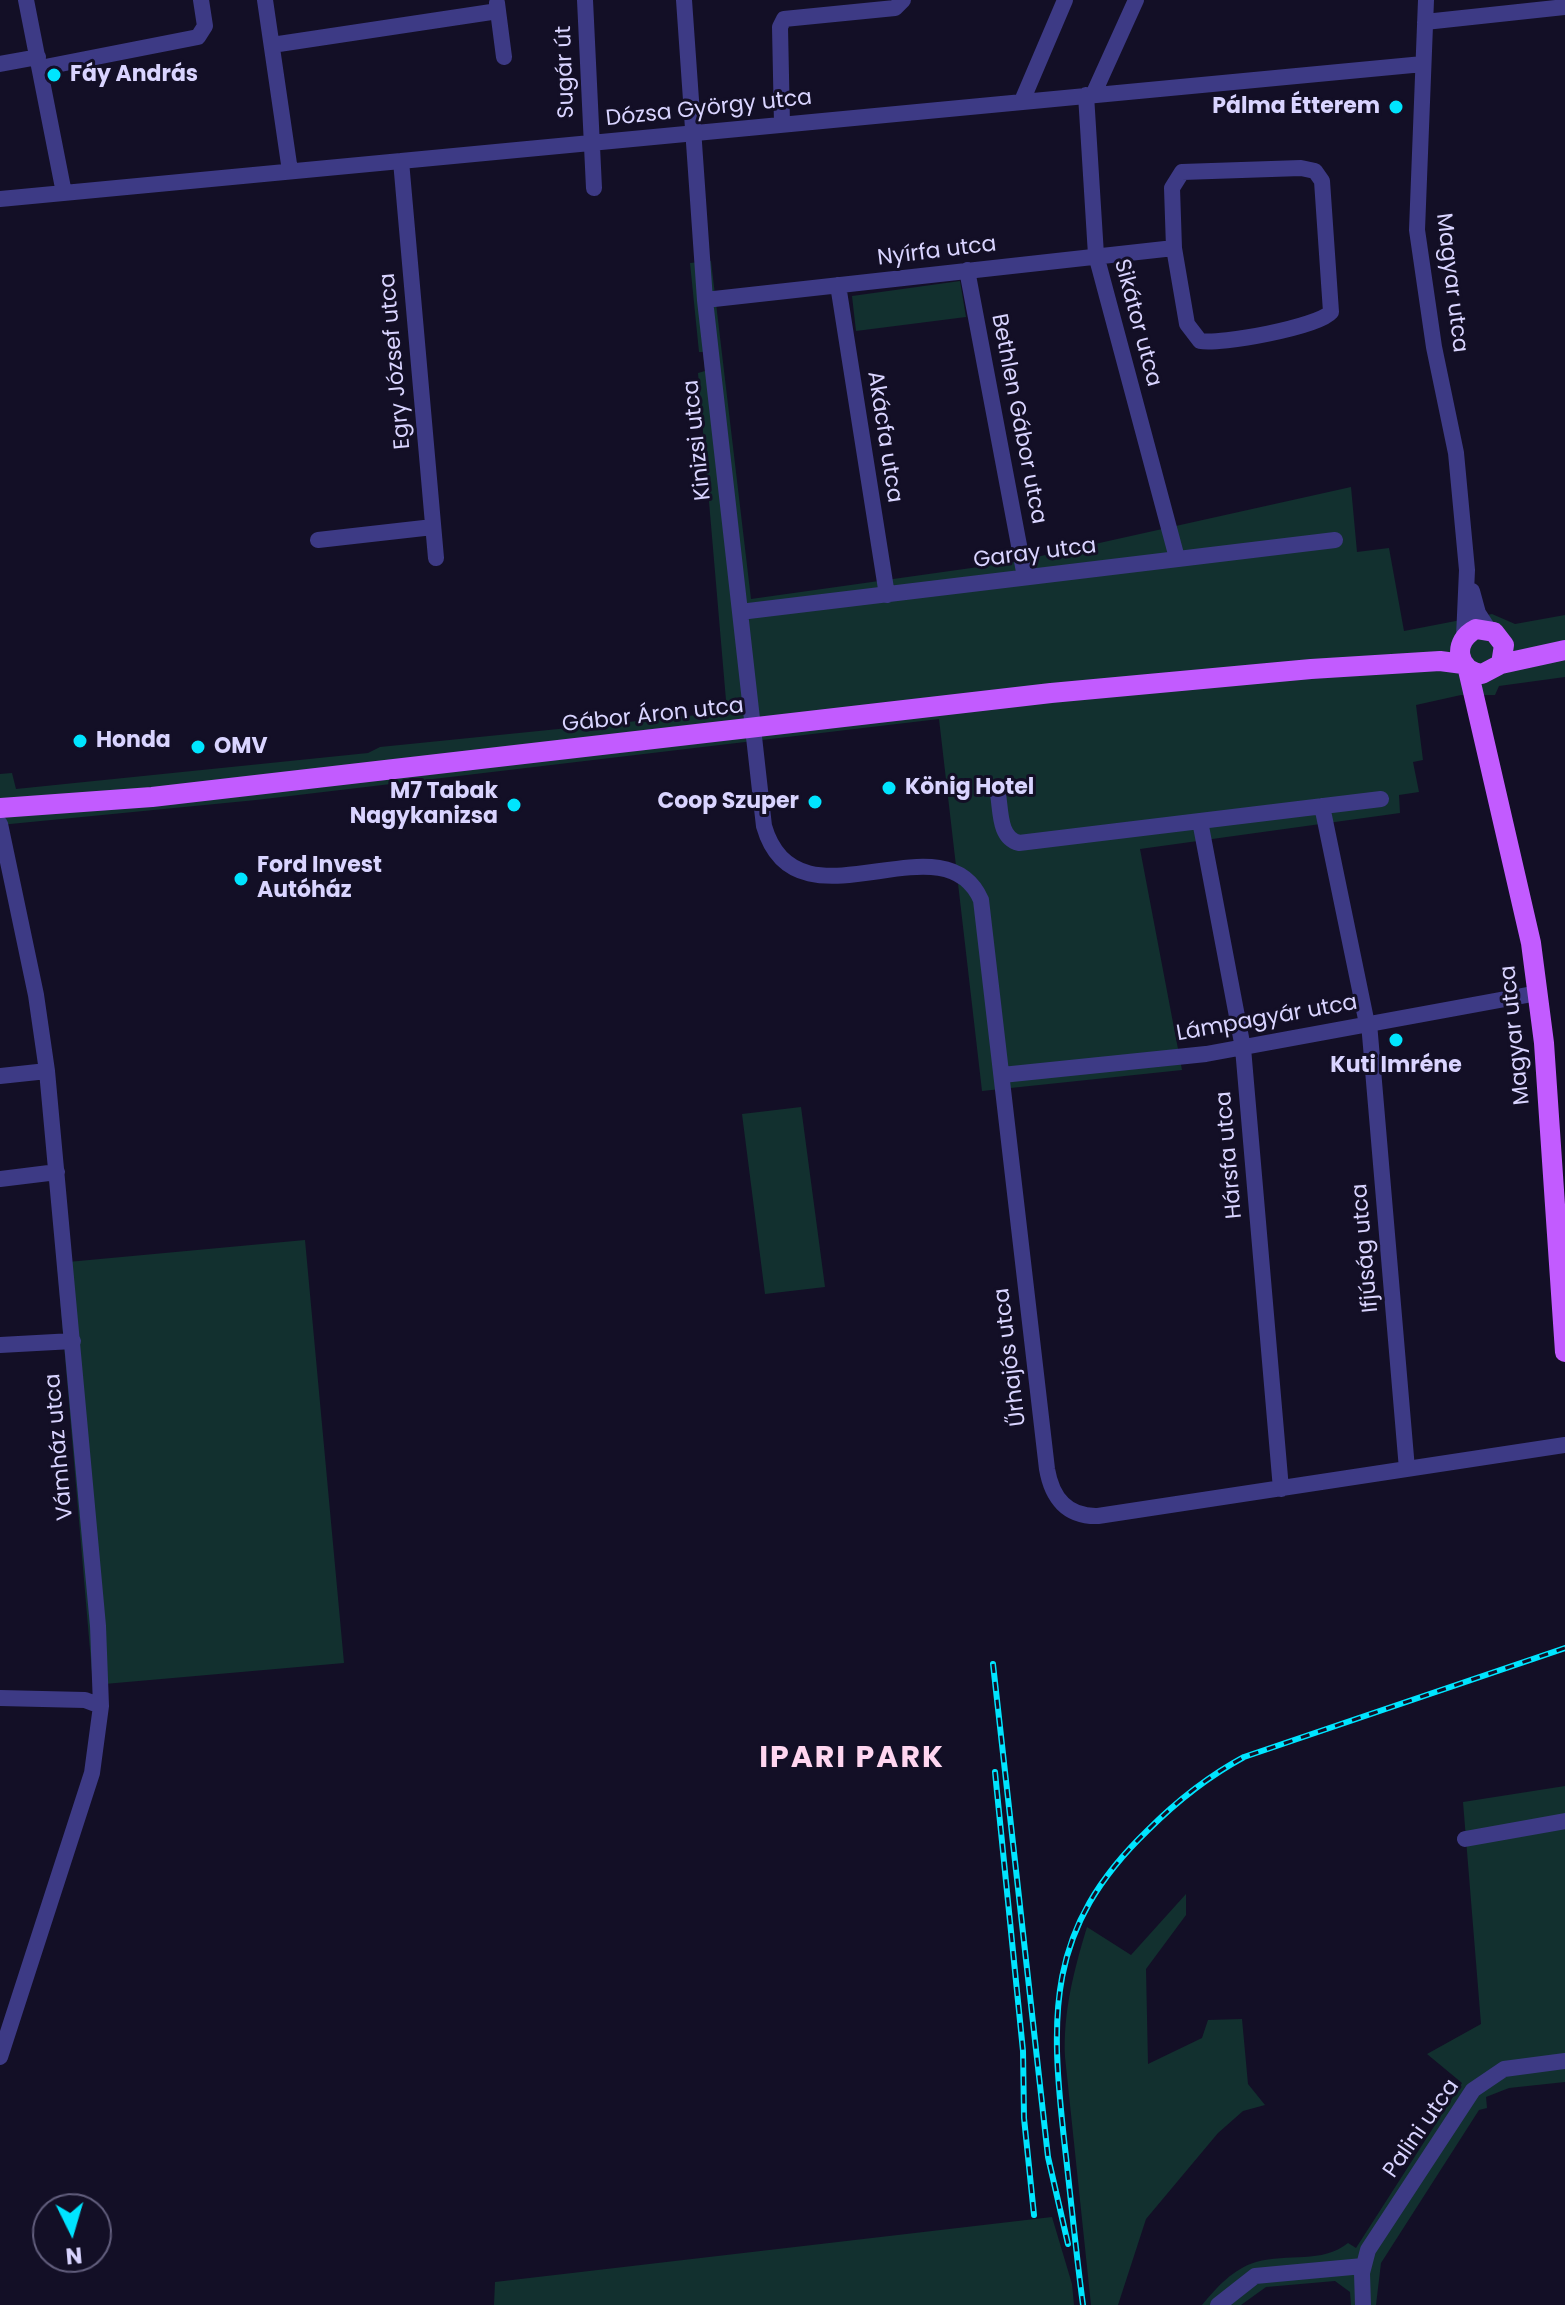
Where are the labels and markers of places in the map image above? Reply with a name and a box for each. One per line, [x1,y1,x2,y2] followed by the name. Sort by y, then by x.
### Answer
[70,62,198,88] place label: Fáy András
[45,66,63,84] marker: Fáy András
[1212,94,1380,120] place label: Pálma Étterem
[1387,98,1405,116] marker: Pálma Étterem
[96,728,171,754] place label: Honda
[71,732,89,750] marker: Honda
[214,734,268,760] place label: OMV
[189,738,207,756] marker: OMV
[905,775,1034,801] place label: König Hotel
[350,779,498,830] place label: M7 Tabak Nagykanizsa
[880,779,898,797] marker: König Hotel
[657,789,799,815] place label: Coop Szuper
[806,793,824,811] marker: Coop Szuper
[505,796,523,814] marker: M7 Tabak Nagykanizsa
[257,853,382,904] place label: Ford Invest Autóház
[232,870,250,888] marker: Ford Invest Autóház
[1387,1031,1405,1049] marker: Kuti Imréne
[1330,1053,1462,1079] place label: Kuti Imréne

